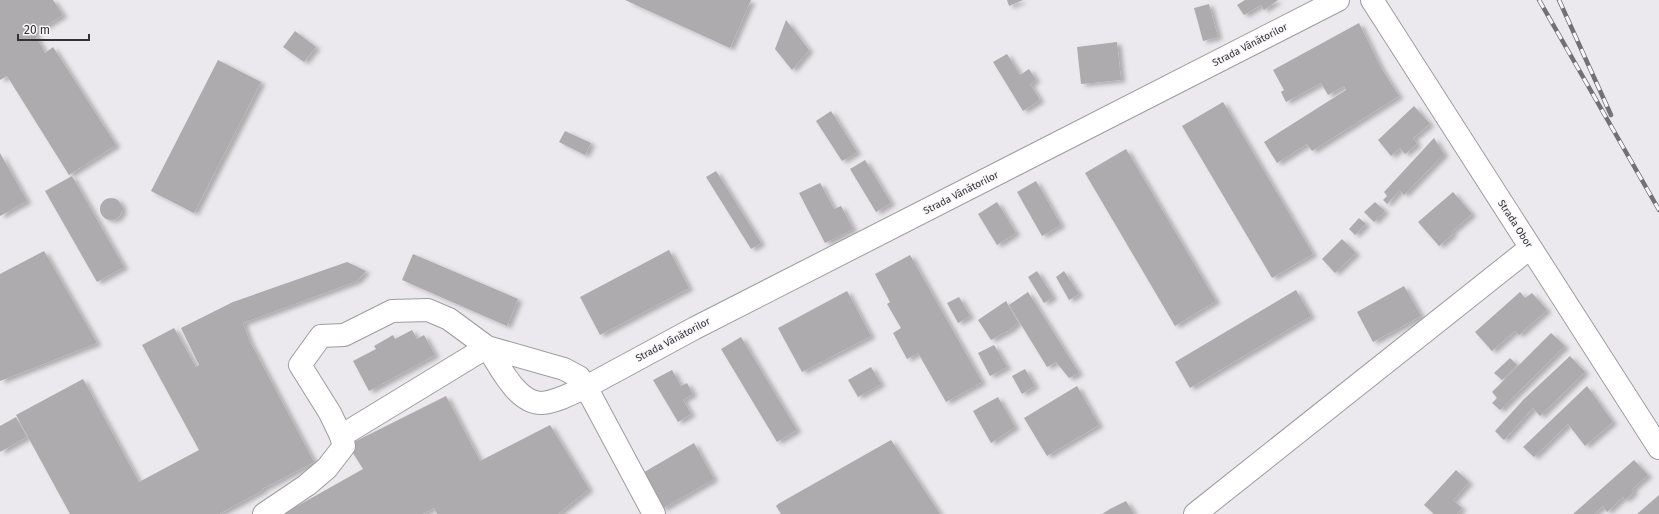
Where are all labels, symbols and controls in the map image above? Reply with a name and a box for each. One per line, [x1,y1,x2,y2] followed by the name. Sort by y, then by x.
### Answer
[18,16,89,42] scale bar
[1211,21,1290,69] street label: Strada Vânătorilor
[24,23,50,37] text: 20 m
[922,169,1001,217] street label: Strada Vânătorilor
[1495,198,1535,250] street label: Strada Obor
[634,315,712,365] street label: Strada Vânătorilor

